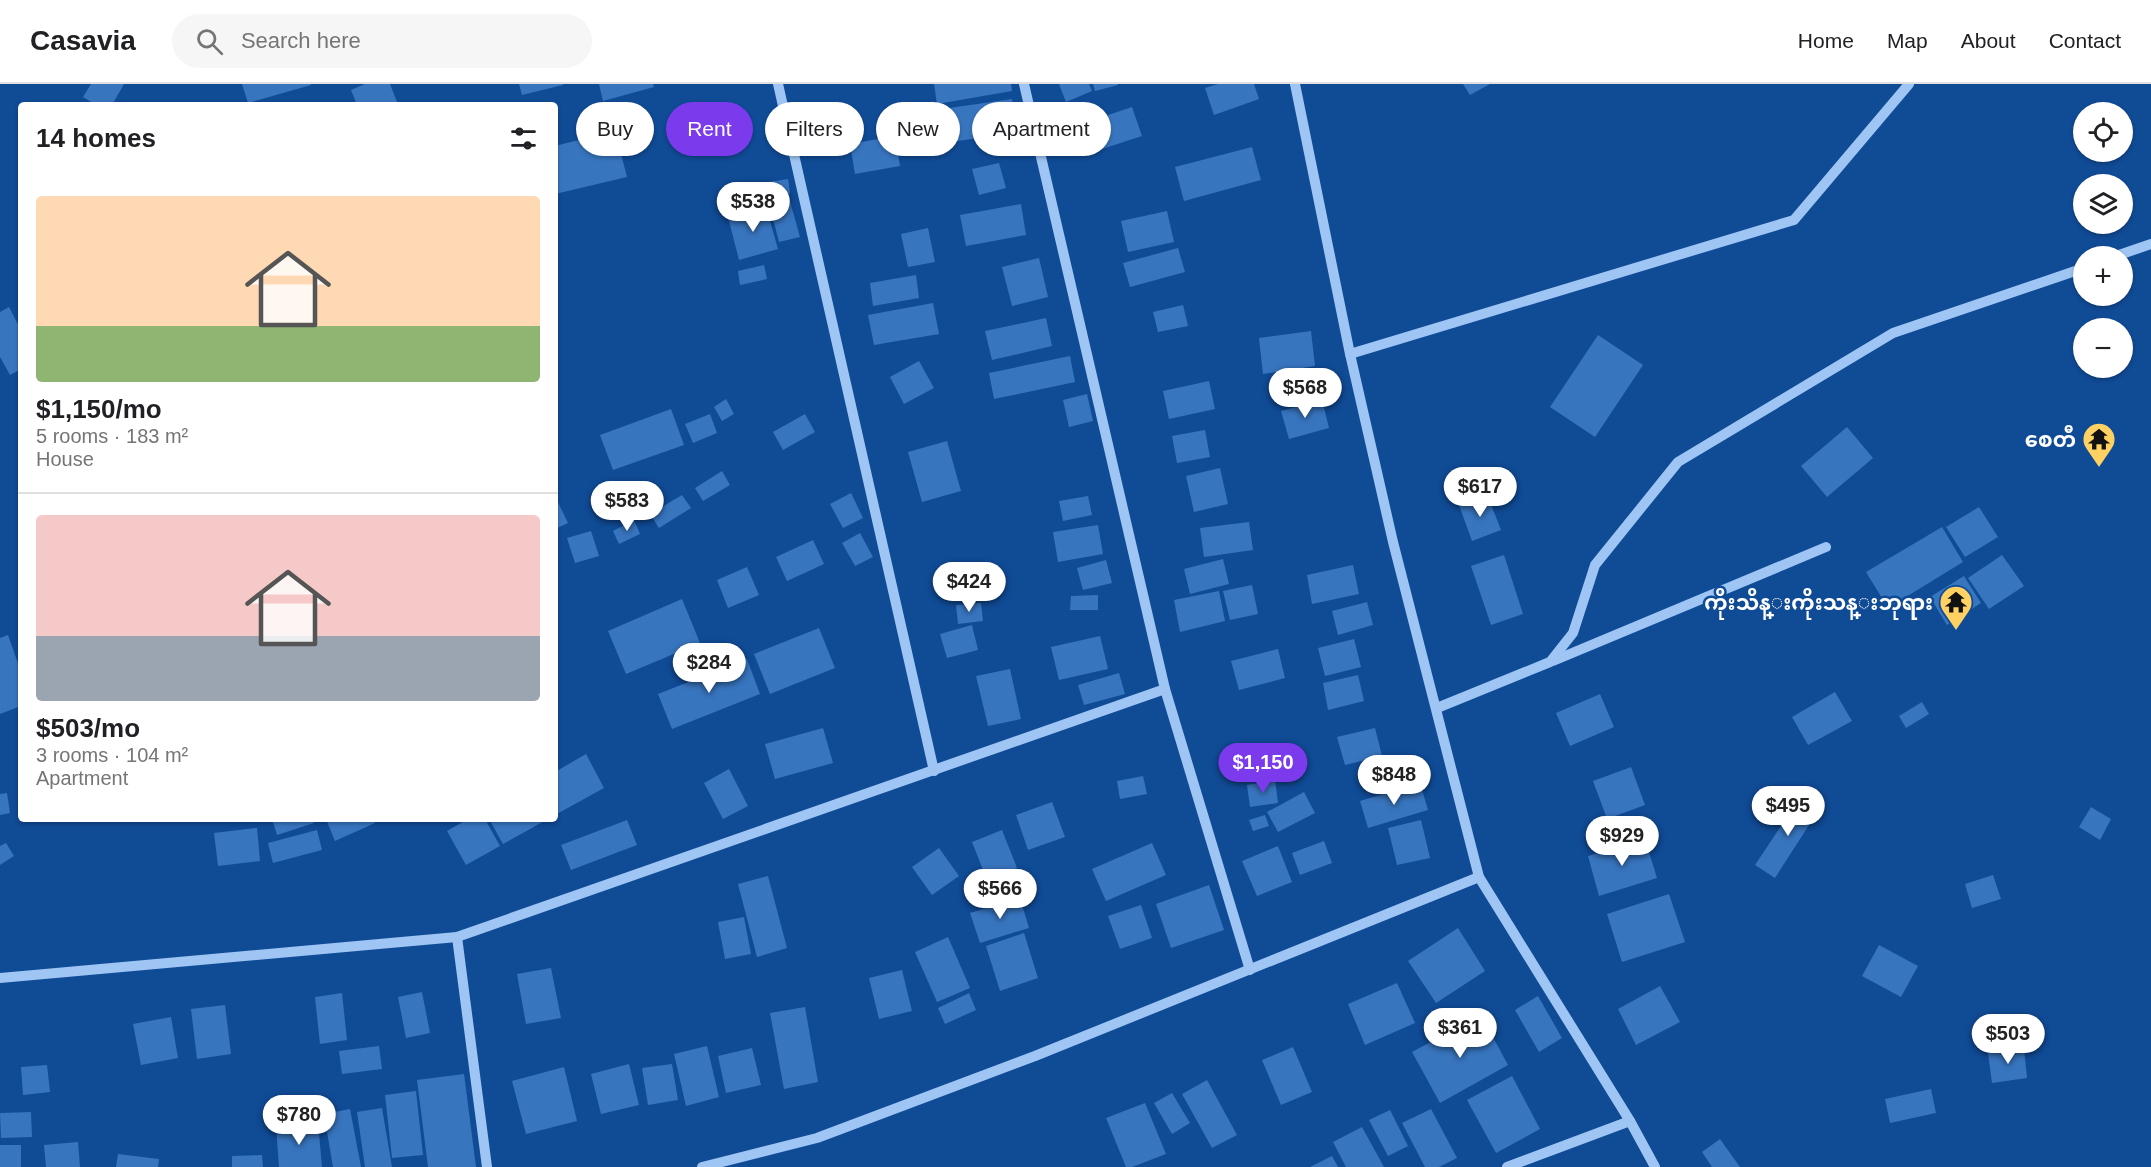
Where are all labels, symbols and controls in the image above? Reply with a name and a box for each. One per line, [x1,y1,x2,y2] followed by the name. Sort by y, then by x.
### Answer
[172,14,592,68] search box
[30,25,136,56] text: Casavia
[193,25,226,58] icon: search
[241,28,361,53] text: Search here
[1798,29,1854,52] text: Home
[1887,29,1928,52] text: Map
[1961,29,2016,52] text: About
[2049,29,2121,52] text: Contact
[576,102,654,156] chip: Buy
[666,102,753,156] chip: Rent
[765,102,864,156] chip: Filters
[876,102,960,156] chip: New
[972,102,1111,156] chip: Apartment
[2073,102,2133,378] map controls
[2073,102,2133,162] button: locate
[507,122,540,155] icon: filters
[36,123,156,153] text: 14 homes
[2073,174,2133,234] button: layers
[717,182,789,233] pin: $538
[731,190,775,212] text: $538
[234,235,342,343] icon: home
[2073,246,2133,306] button: +
[2073,318,2133,378] button: −
[1269,368,1341,419] pin: $568
[1283,376,1327,398] text: $568
[36,394,162,424] text: $1,150/mo
[2081,421,2117,468] temple icon: စေတီ
[36,425,188,447] text: 5 rooms · 183 m²
[2025,425,2076,451] place label: စေတီ
[36,448,94,470] text: House
[1444,467,1516,518] pin: $617
[1458,475,1502,497] text: $617
[591,481,663,532] pin: $583
[605,489,649,511] text: $583
[234,554,342,662] icon: home
[933,562,1005,613] pin: $424
[947,570,991,592] text: $424
[1938,584,1974,631] temple icon: ကိုးသိန္းကိုးသန္းဘုရား
[1704,587,1933,620] place label: ကိုးသိန္းကိုးသန္းဘုရား
[673,643,745,694] pin: $284
[687,651,731,673] text: $284
[36,713,140,743] text: $503/mo
[1214,743,1312,794] pin: $1,150
[36,744,188,766] text: 3 rooms · 104 m²
[1232,751,1294,773] text: $1,150
[1358,755,1430,806] pin: $848
[1372,763,1416,785] text: $848
[36,767,128,789] text: Apartment
[1752,786,1824,837] pin: $495
[1766,794,1810,816] text: $495
[1586,816,1658,867] pin: $929
[1600,824,1644,846] text: $929
[964,869,1036,920] pin: $566
[978,877,1022,899] text: $566
[1424,1008,1496,1059] pin: $361
[1972,1014,2044,1065] pin: $503
[1438,1016,1482,1038] text: $361
[1986,1022,2030,1044] text: $503
[263,1095,335,1146] pin: $780
[277,1103,321,1125] text: $780

